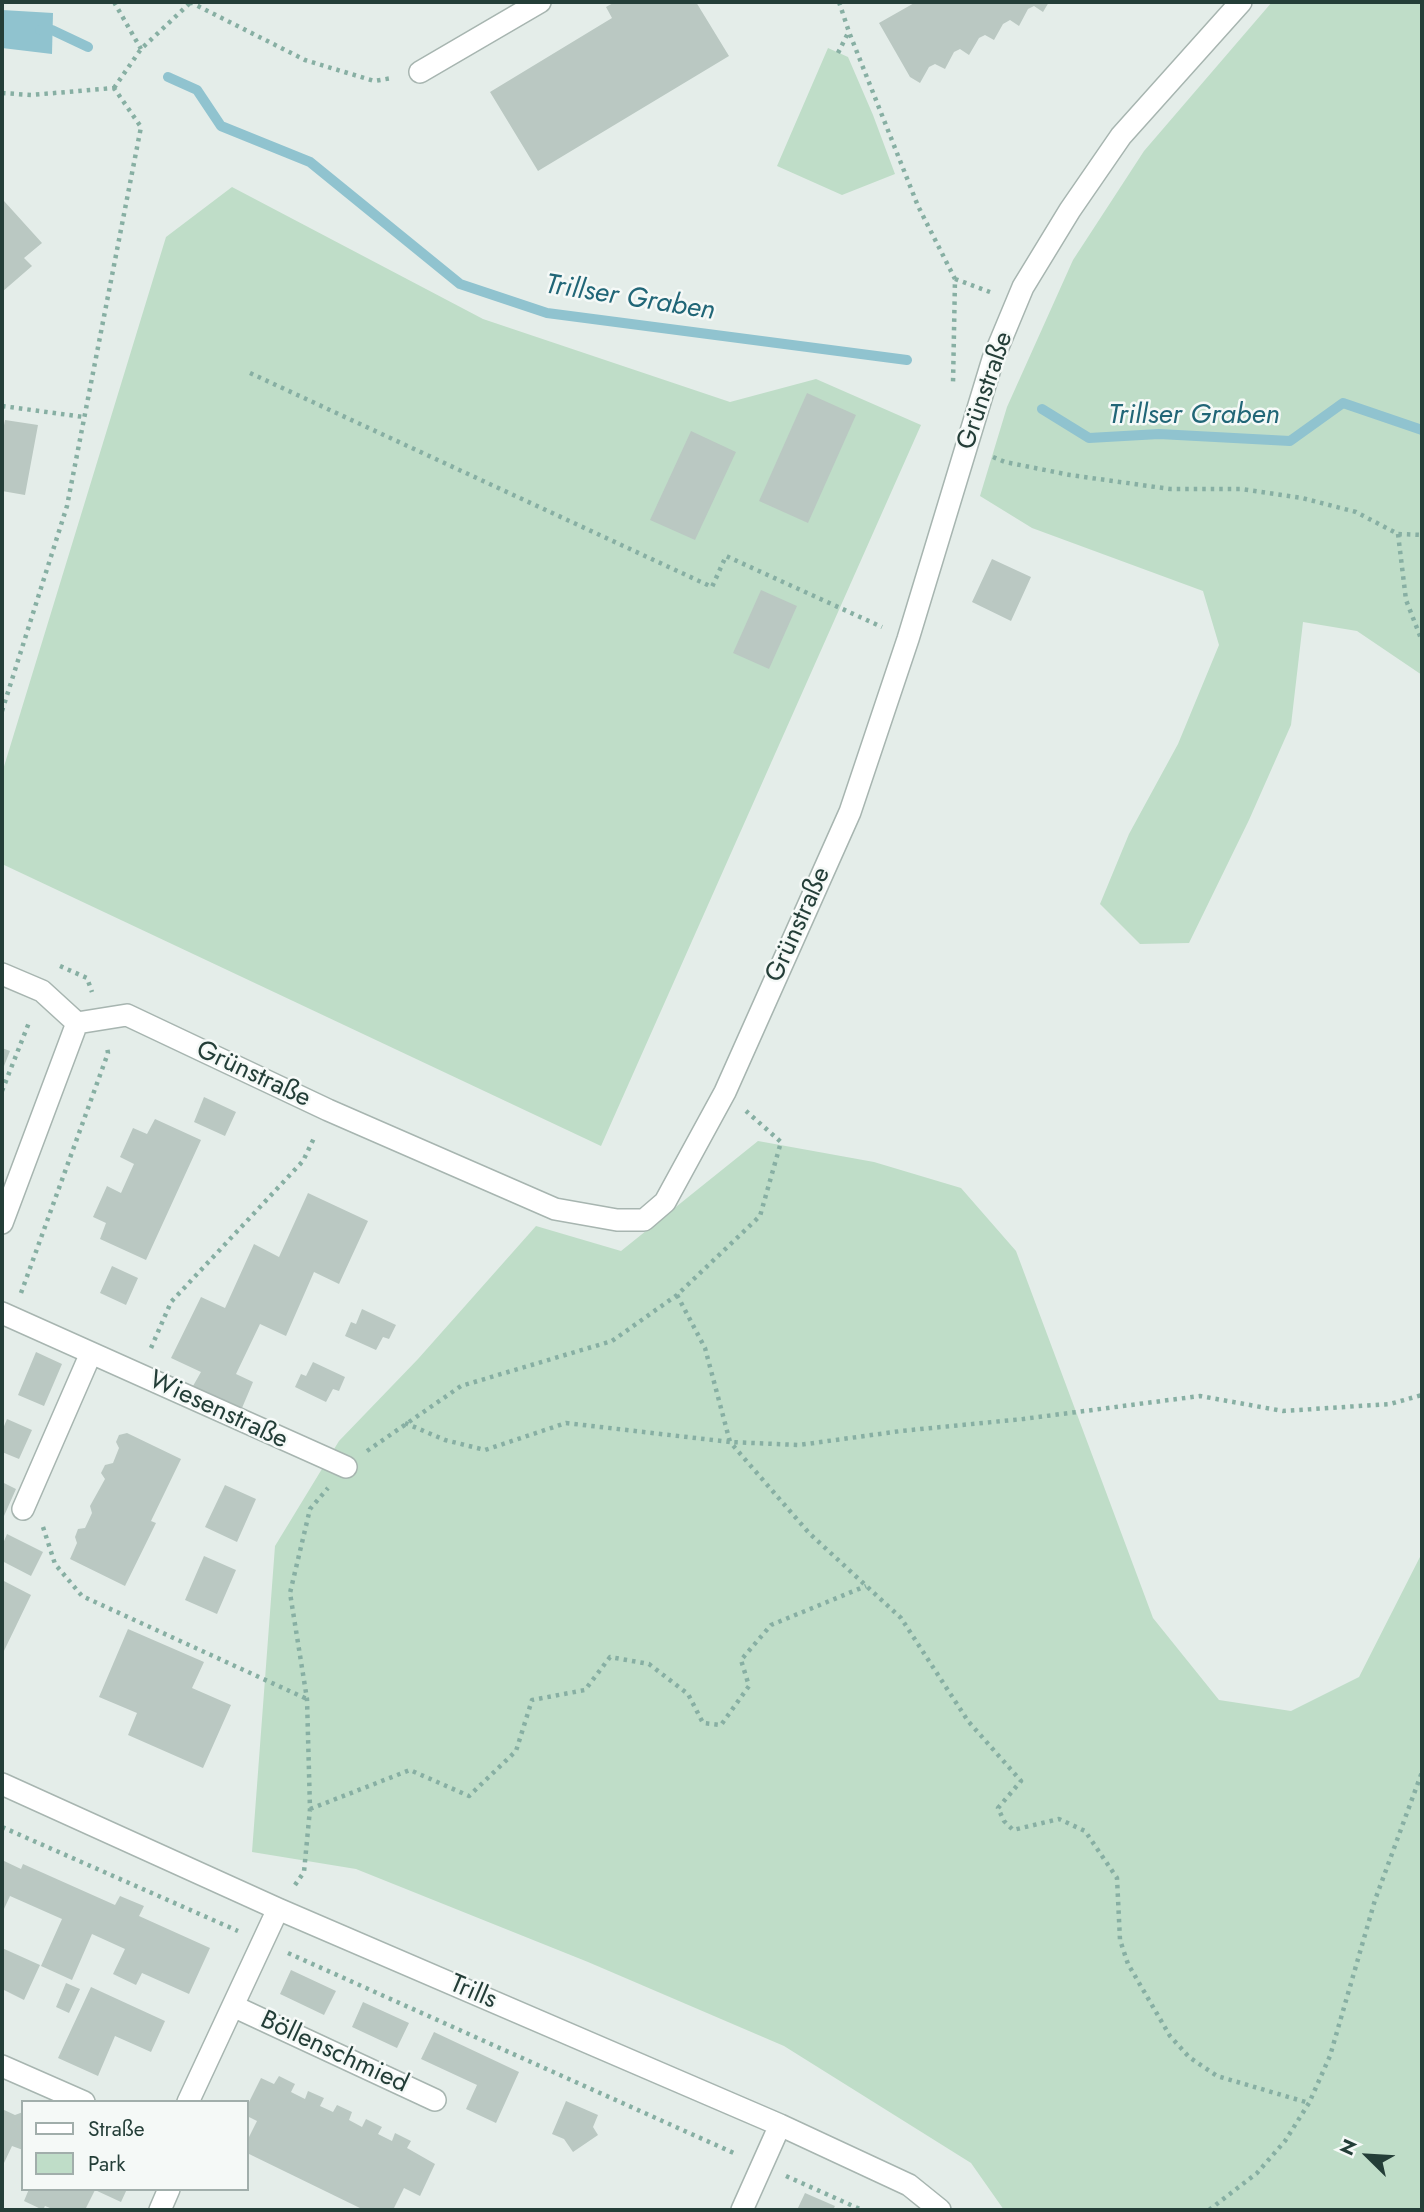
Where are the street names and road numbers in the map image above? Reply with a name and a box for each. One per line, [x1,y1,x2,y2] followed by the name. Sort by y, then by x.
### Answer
[951,328,1021,454] street label: Grünstraße
[760,863,838,987] street label: Grünstraße
[191,1035,315,1115] street label: Grünstraße
[144,1365,292,1457] street label: Wiesenstraße
[445,1969,501,2017] street label: Trills
[255,2005,413,2101] street label: Böllenschmied

